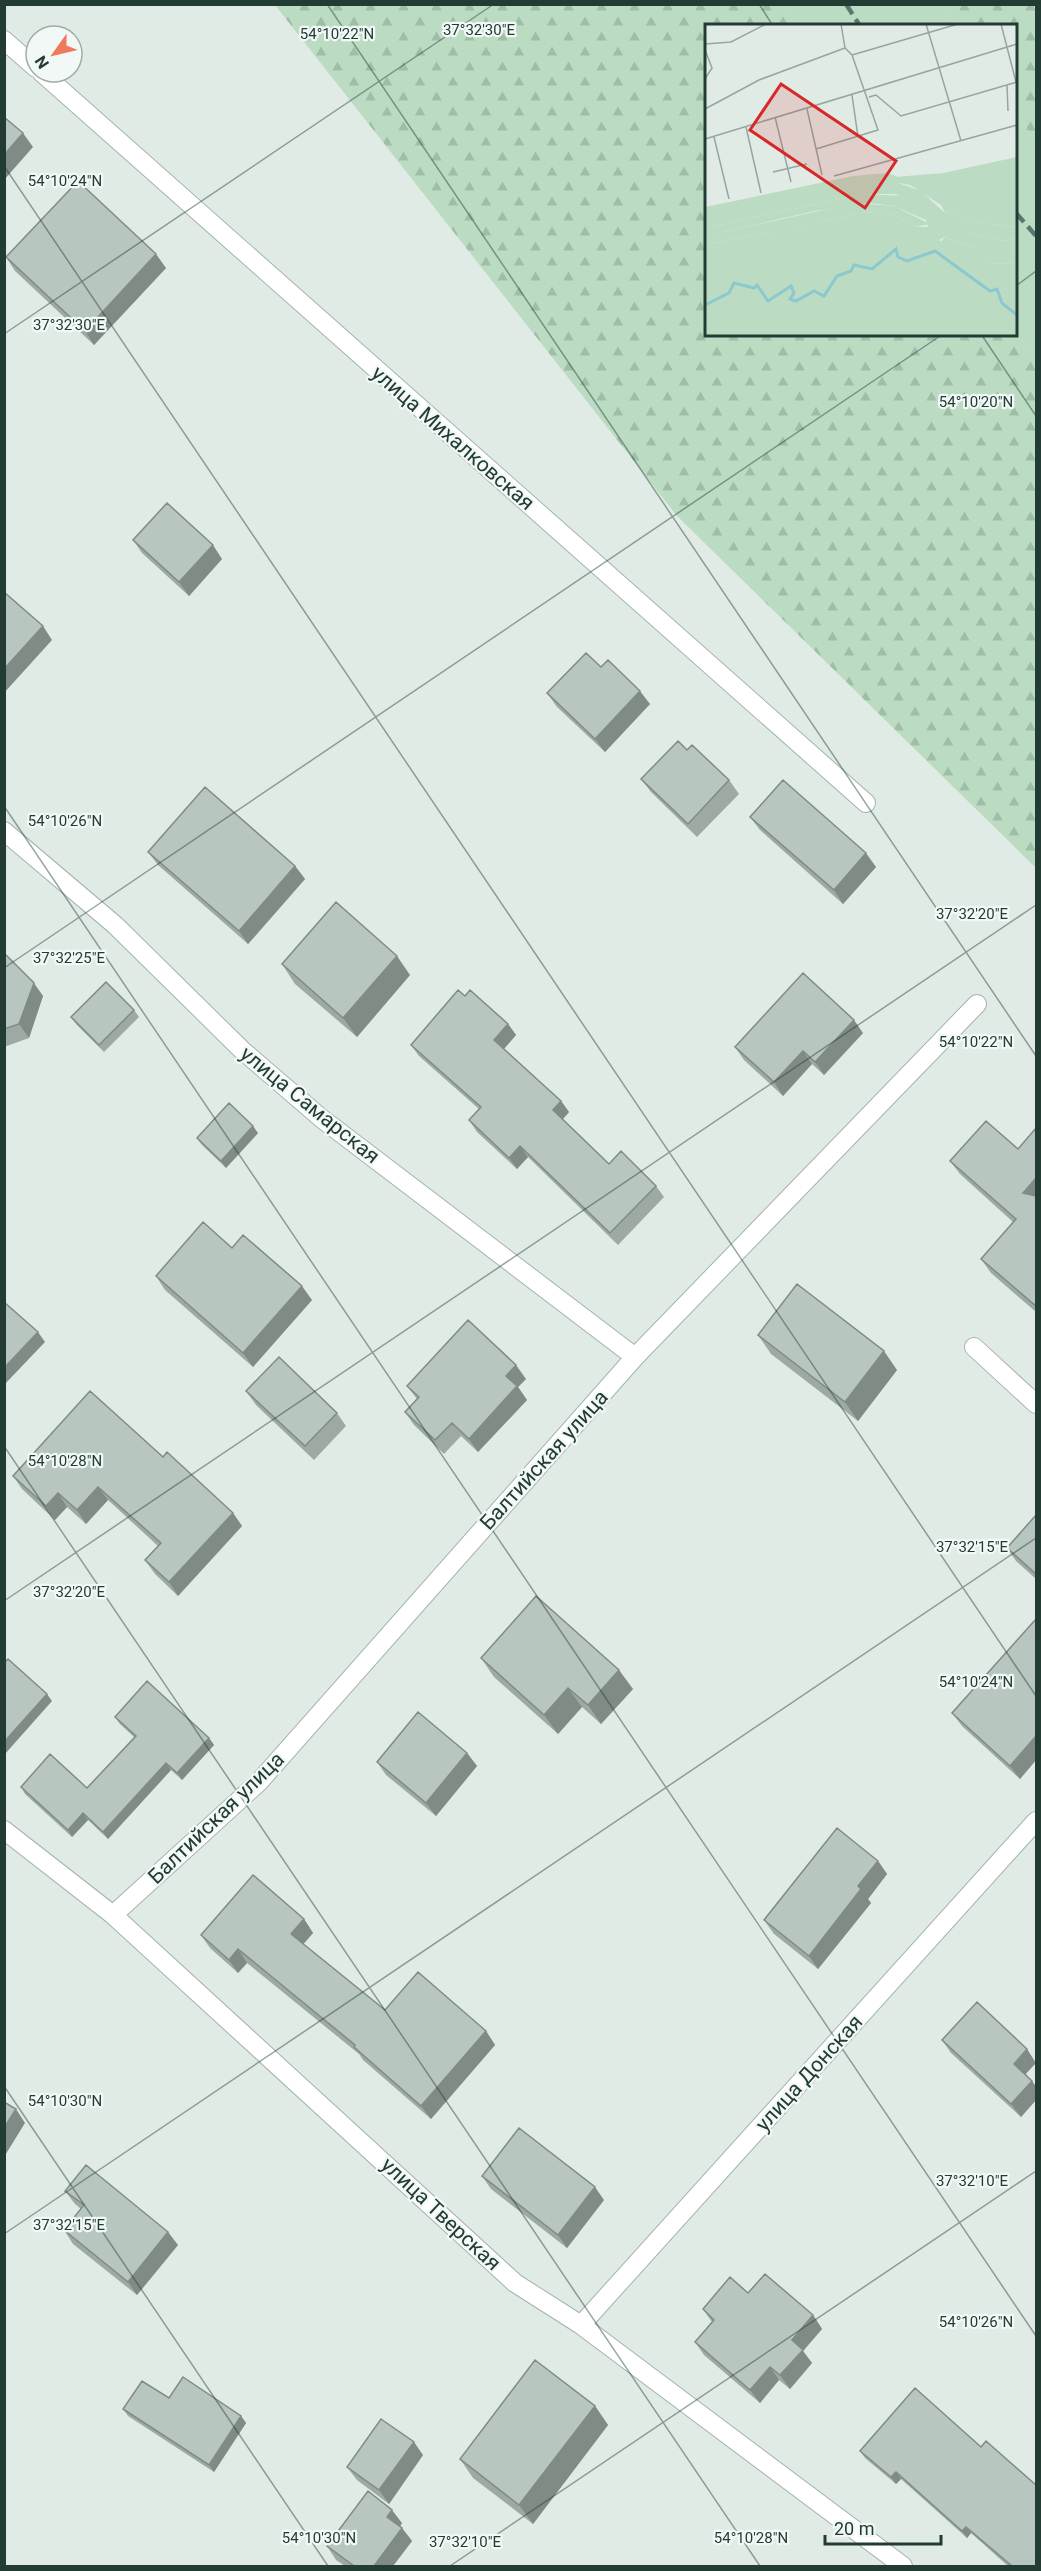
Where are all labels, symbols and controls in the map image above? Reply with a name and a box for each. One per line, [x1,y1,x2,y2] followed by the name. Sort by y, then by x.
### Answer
[443,21,516,39] text: 37°32'30"E
[24,24,84,84] north arrow
[705,24,1017,336] inset map
[300,25,374,43] text: 54°10'22"N
[31,52,53,72] text: N
[28,172,102,190] text: 54°10'24"N
[33,316,106,334] text: 37°32'30"E
[367,361,539,515] street label: улица Михалковская
[939,393,1013,411] text: 54°10'20"N
[28,812,102,830] text: 54°10'26"N
[936,905,1009,923] text: 37°32'20"E
[33,949,106,967] text: 37°32'25"E
[939,1033,1013,1051] text: 54°10'22"N
[236,1042,384,1168] street label: улица Самарская
[475,1385,613,1535] street label: Балтийская улица
[28,1452,102,1470] text: 54°10'28"N
[936,1538,1009,1556] text: 37°32'15"E
[33,1583,106,1601] text: 37°32'20"E
[939,1673,1013,1691] text: 54°10'24"N
[143,1747,289,1889] street label: Балтийская улица
[751,2010,867,2136] street label: улица Донская
[28,2092,102,2110] text: 54°10'30"N
[376,2153,506,2275] street label: улица Тверская
[936,2172,1009,2190] text: 37°32'10"E
[33,2216,106,2234] text: 37°32'15"E
[939,2313,1013,2331] text: 54°10'26"N
[825,2508,940,2546] scale bar
[834,2518,874,2539] text: 20 m
[282,2529,356,2547] text: 54°10'30"N
[714,2529,788,2547] text: 54°10'28"N
[429,2533,502,2551] text: 37°32'10"E

